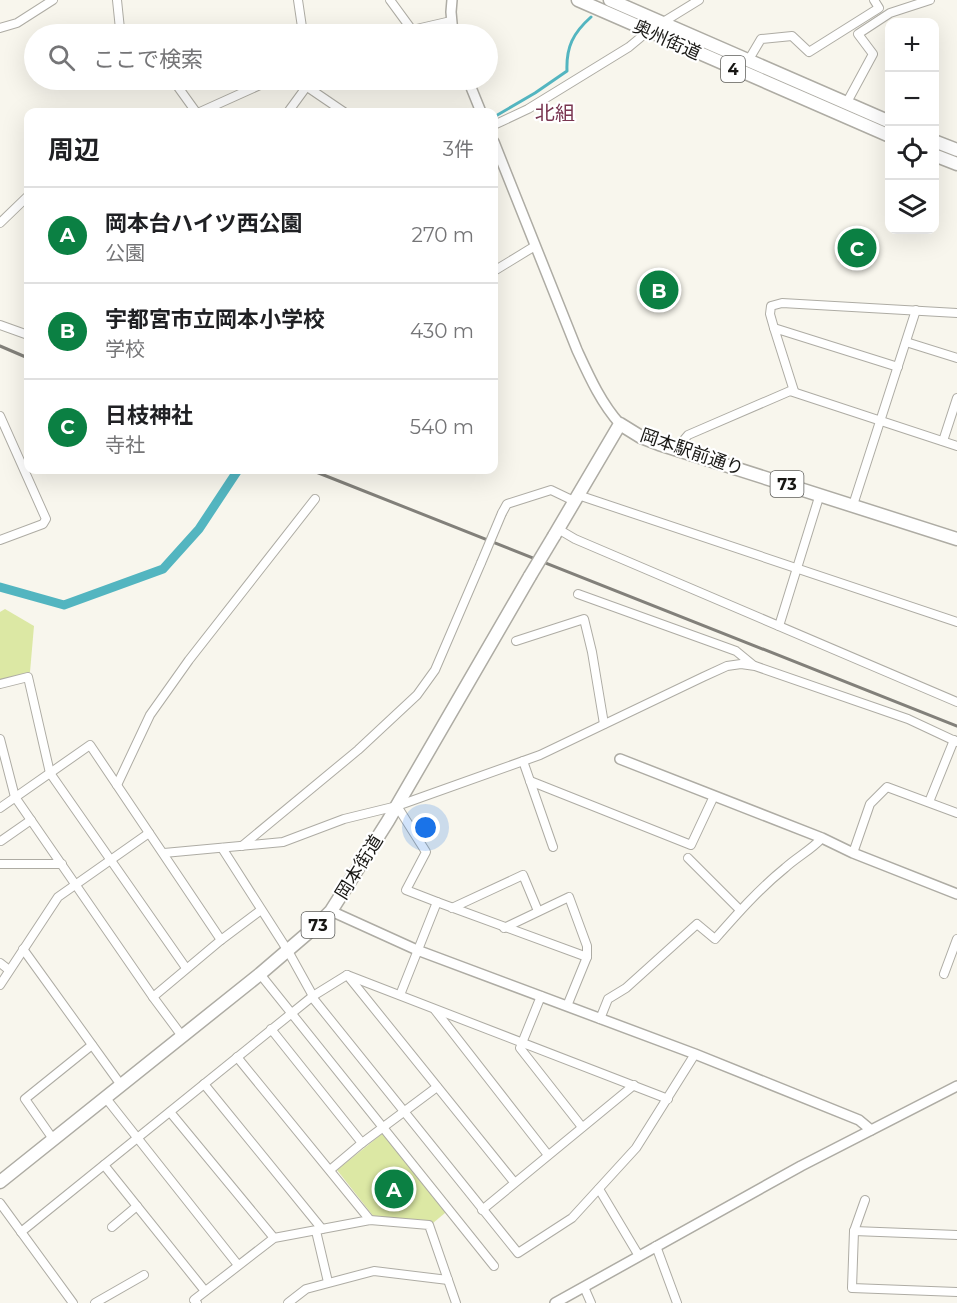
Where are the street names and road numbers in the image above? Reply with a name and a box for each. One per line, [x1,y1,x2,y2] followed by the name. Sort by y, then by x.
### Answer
[630,15,704,65] street label: 奥州街道
[721,56,745,82] road number: 4
[637,424,747,480] street label: 岡本駅前通り
[770,471,804,497] road number: 73
[331,831,387,903] street label: 岡本街道
[302,912,334,938] road number: 73

